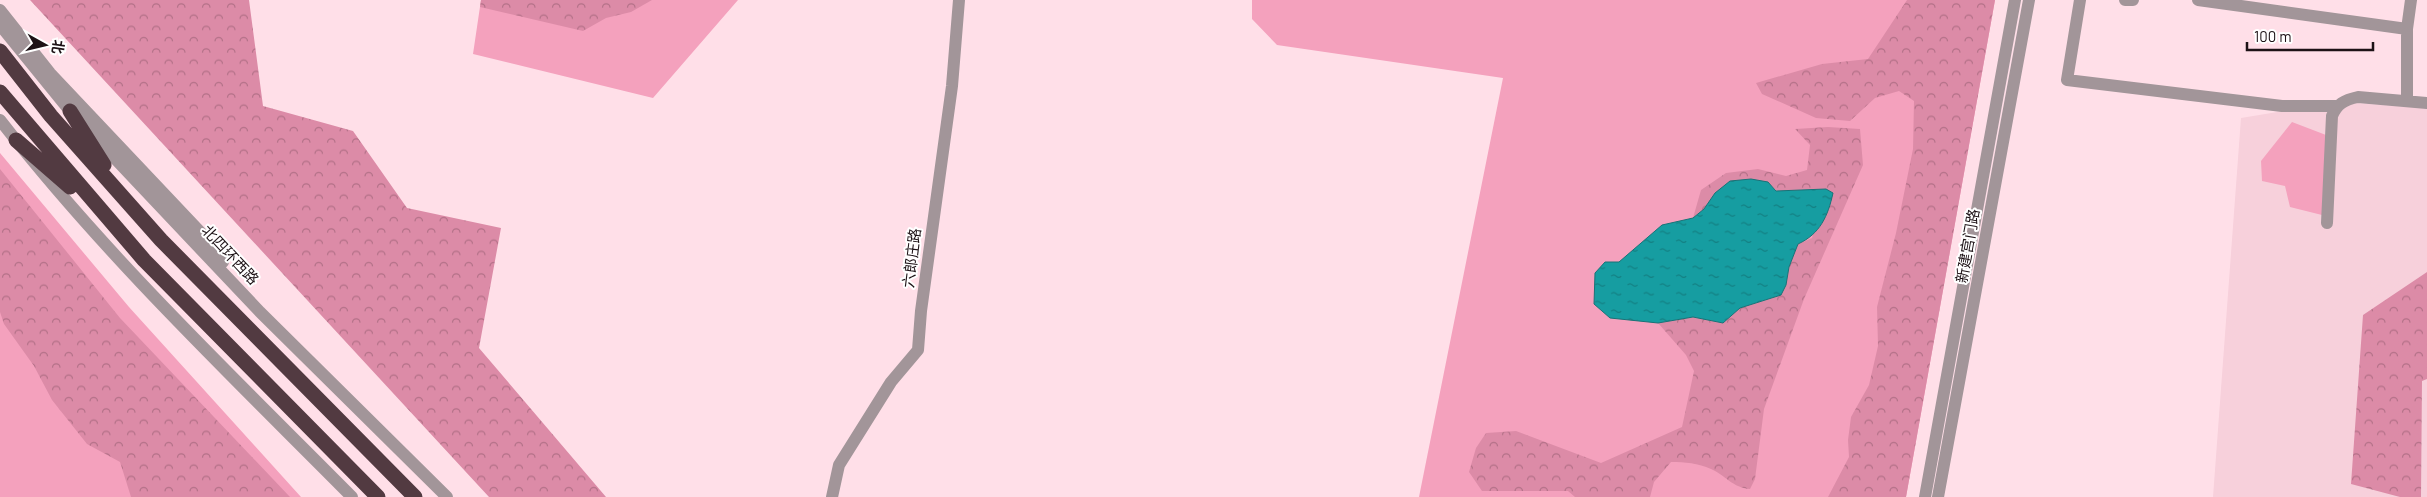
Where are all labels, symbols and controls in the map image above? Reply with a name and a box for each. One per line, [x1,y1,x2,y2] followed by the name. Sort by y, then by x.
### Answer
[20,20,70,70] north arrow
[2247,20,2373,52] scale bar
[2254,27,2292,45] text: 100 m
[49,39,68,55] text: 北
[1952,207,1982,284] street label: 新建宫门路
[199,221,263,288] street label: 北四环西路
[898,227,924,289] street label: 六郎庄路

